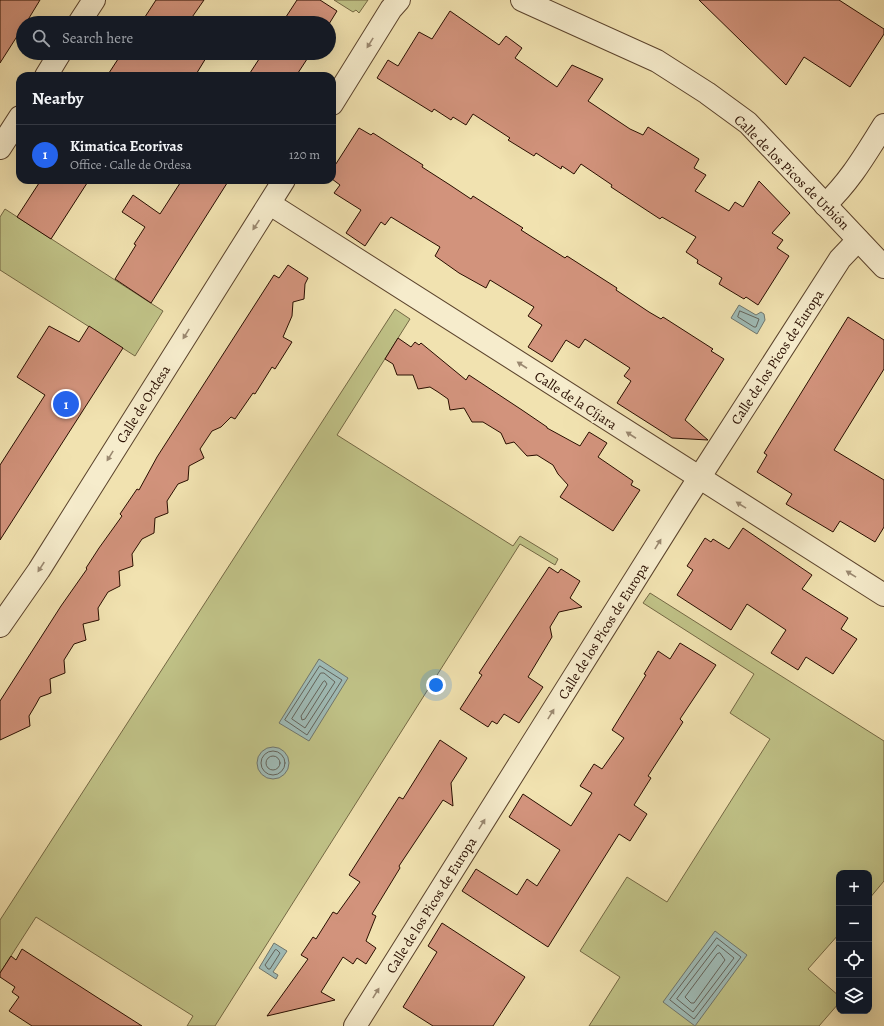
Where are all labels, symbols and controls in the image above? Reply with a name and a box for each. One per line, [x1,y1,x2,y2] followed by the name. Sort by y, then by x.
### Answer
[16,16,336,60] search box
[30,27,52,49] icon: search
[62,28,133,48] text: Search here
[366,38,374,48] one-way arrow
[32,87,83,110] text: Nearby
[730,110,854,234] street label: Calle de los Picos de Urbión
[70,136,183,156] text: Kimatica Ecorivas
[43,146,47,163] text: 1
[289,146,320,163] text: 120 m
[70,156,192,173] text: Office · Calle de Ordesa
[252,219,260,230] one-way arrow
[727,286,829,428] street label: Calle de los Picos de Europa
[183,328,190,340] one-way arrow
[112,361,175,447] street label: Calle de Ordesa
[516,362,528,369] one-way arrow
[531,367,621,434] street label: Calle de la Cíjara
[53,389,79,419] pin: 1
[626,431,636,439] one-way arrow
[106,450,113,462] one-way arrow
[736,501,746,509] one-way arrow
[654,538,661,550] one-way arrow
[554,559,653,703] street label: Calle de los Picos de Europa
[37,561,44,572] one-way arrow
[846,570,856,578] one-way arrow
[426,675,446,695] your location
[548,708,555,720] one-way arrow
[478,819,486,829] one-way arrow
[382,833,481,977] street label: Calle de los Picos de Europa
[836,870,872,1014] map controls
[836,870,872,906] button: +
[836,906,872,942] button: −
[836,942,872,978] button: locate
[836,978,872,1014] button: layers
[372,987,379,999] one-way arrow

